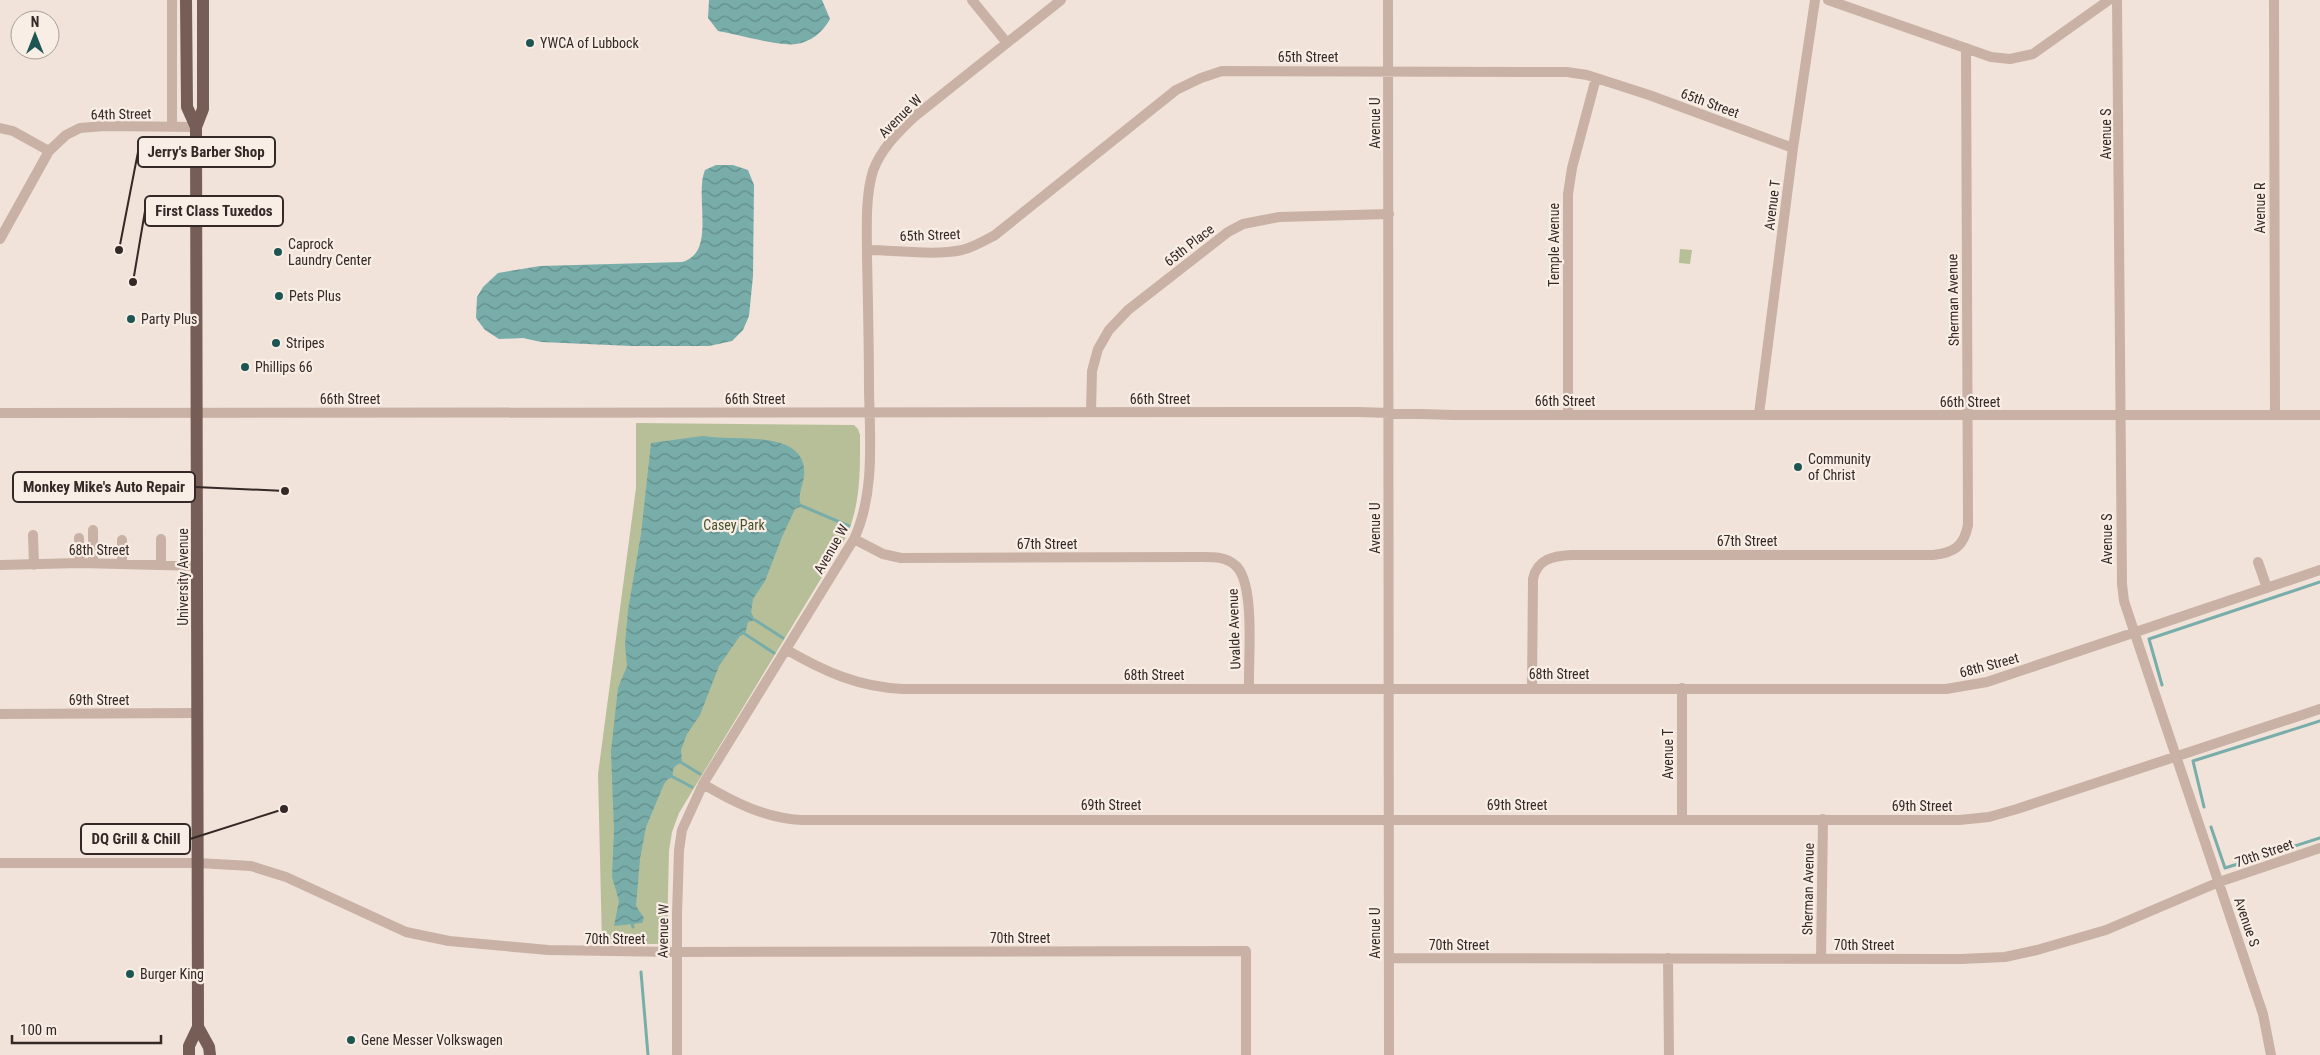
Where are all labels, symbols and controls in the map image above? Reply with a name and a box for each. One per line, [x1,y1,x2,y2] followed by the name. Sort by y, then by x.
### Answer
[10,10,60,60] north arrow
[31,14,39,30] text: N
[540,35,639,51] place label: YWCA of Lubbock
[524,37,536,49] marker: YWCA of Lubbock
[1278,49,1338,65] street label: 65th Street
[1679,85,1741,121] street label: 65th Street
[875,91,925,141] street label: Avenue W
[1367,97,1383,149] street label: Avenue U
[90,105,152,123] street label: 64th Street
[2098,109,2114,159] street label: Avenue S
[138,137,275,167] callout: Jerry's Barber Shop
[147,143,265,161] text: Jerry's Barber Shop
[1761,179,1783,231] street label: Avenue T
[2252,182,2268,233] street label: Avenue R
[145,196,283,226] callout: First Class Tuxedos
[155,202,273,220] text: First Class Tuxedos
[1546,203,1562,287] street label: Temple Avenue
[1161,220,1217,269] street label: 65th Place
[899,226,961,244] street label: 65th Street
[288,236,372,268] place label: Caprock Laundry Center
[272,246,284,258] marker: Caprock Laundry Center
[1944,253,1962,346] street label: Sherman Avenue
[289,288,341,304] place label: Pets Plus
[273,290,285,302] marker: Pets Plus
[141,311,197,327] place label: Party Plus
[125,313,137,325] marker: Party Plus
[286,335,325,351] place label: Stripes
[270,337,282,349] marker: Stripes
[255,359,313,375] place label: Phillips 66
[239,361,251,373] marker: Phillips 66
[320,391,380,407] street label: 66th Street
[725,391,785,407] street label: 66th Street
[1130,391,1190,407] street label: 66th Street
[1535,393,1595,409] street label: 66th Street
[1940,394,2000,410] street label: 66th Street
[1808,451,1871,483] place label: Community of Christ
[1792,461,1804,473] marker: Community of Christ
[13,472,195,502] callout: Monkey Mike's Auto Repair
[23,478,185,496] text: Monkey Mike's Auto Repair
[1367,502,1383,554] street label: Avenue U
[2099,514,2115,564] street label: Avenue S
[703,517,765,533] park label: Casey Park
[811,521,852,576] street label: Avenue W
[175,528,191,626] street label: University Avenue
[1717,533,1777,549] street label: 67th Street
[1017,536,1077,552] street label: 67th Street
[69,542,129,558] street label: 68th Street
[1225,588,1243,670] street label: Uvalde Avenue
[1958,649,2020,681] street label: 68th Street
[1529,666,1589,682] street label: 68th Street
[1124,667,1184,683] street label: 68th Street
[69,692,129,708] street label: 69th Street
[1660,729,1676,779] street label: Avenue T
[1081,797,1141,813] street label: 69th Street
[1487,797,1547,813] street label: 69th Street
[1892,798,1952,814] street label: 69th Street
[81,824,190,854] callout: DQ Grill & Chill
[92,830,180,848] text: DQ Grill & Chill
[2233,836,2295,870] street label: 70th Street
[1799,842,1817,935] street label: Sherman Avenue
[2231,895,2263,949] street label: Avenue S
[655,903,671,958] street label: Avenue W
[1367,907,1383,959] street label: Avenue U
[990,930,1050,946] street label: 70th Street
[585,931,645,947] street label: 70th Street
[1429,937,1489,953] street label: 70th Street
[1834,937,1894,953] street label: 70th Street
[140,966,204,982] place label: Burger King
[124,968,136,980] marker: Burger King
[12,1012,161,1044] scale bar
[20,1021,57,1039] text: 100 m
[361,1032,503,1048] place label: Gene Messer Volkswagen
[345,1034,357,1046] marker: Gene Messer Volkswagen

